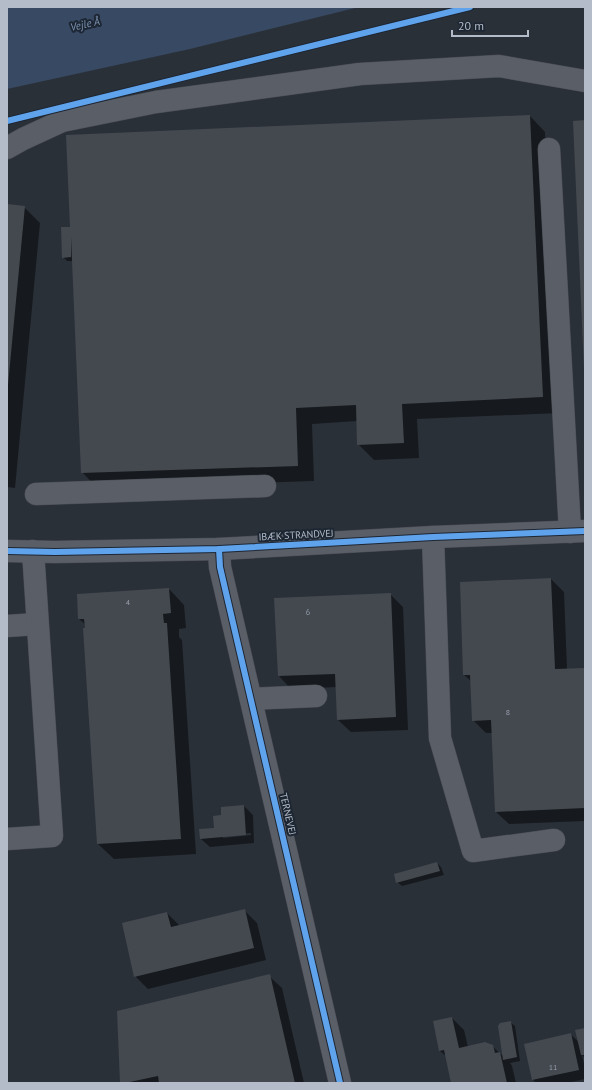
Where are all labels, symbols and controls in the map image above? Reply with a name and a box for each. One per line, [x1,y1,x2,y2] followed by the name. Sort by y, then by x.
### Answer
[452,12,528,38] scale bar
[69,14,101,34] water label: Vejle Å
[458,18,484,33] text: 20 m
[258,527,334,543] street label: IBÆK STRANDVEJ
[126,597,131,607] house number: 4
[306,607,310,617] house number: 6
[506,707,510,717] house number: 8
[277,792,299,836] street label: TERNEVEJ
[549,1062,557,1072] house number: 11

